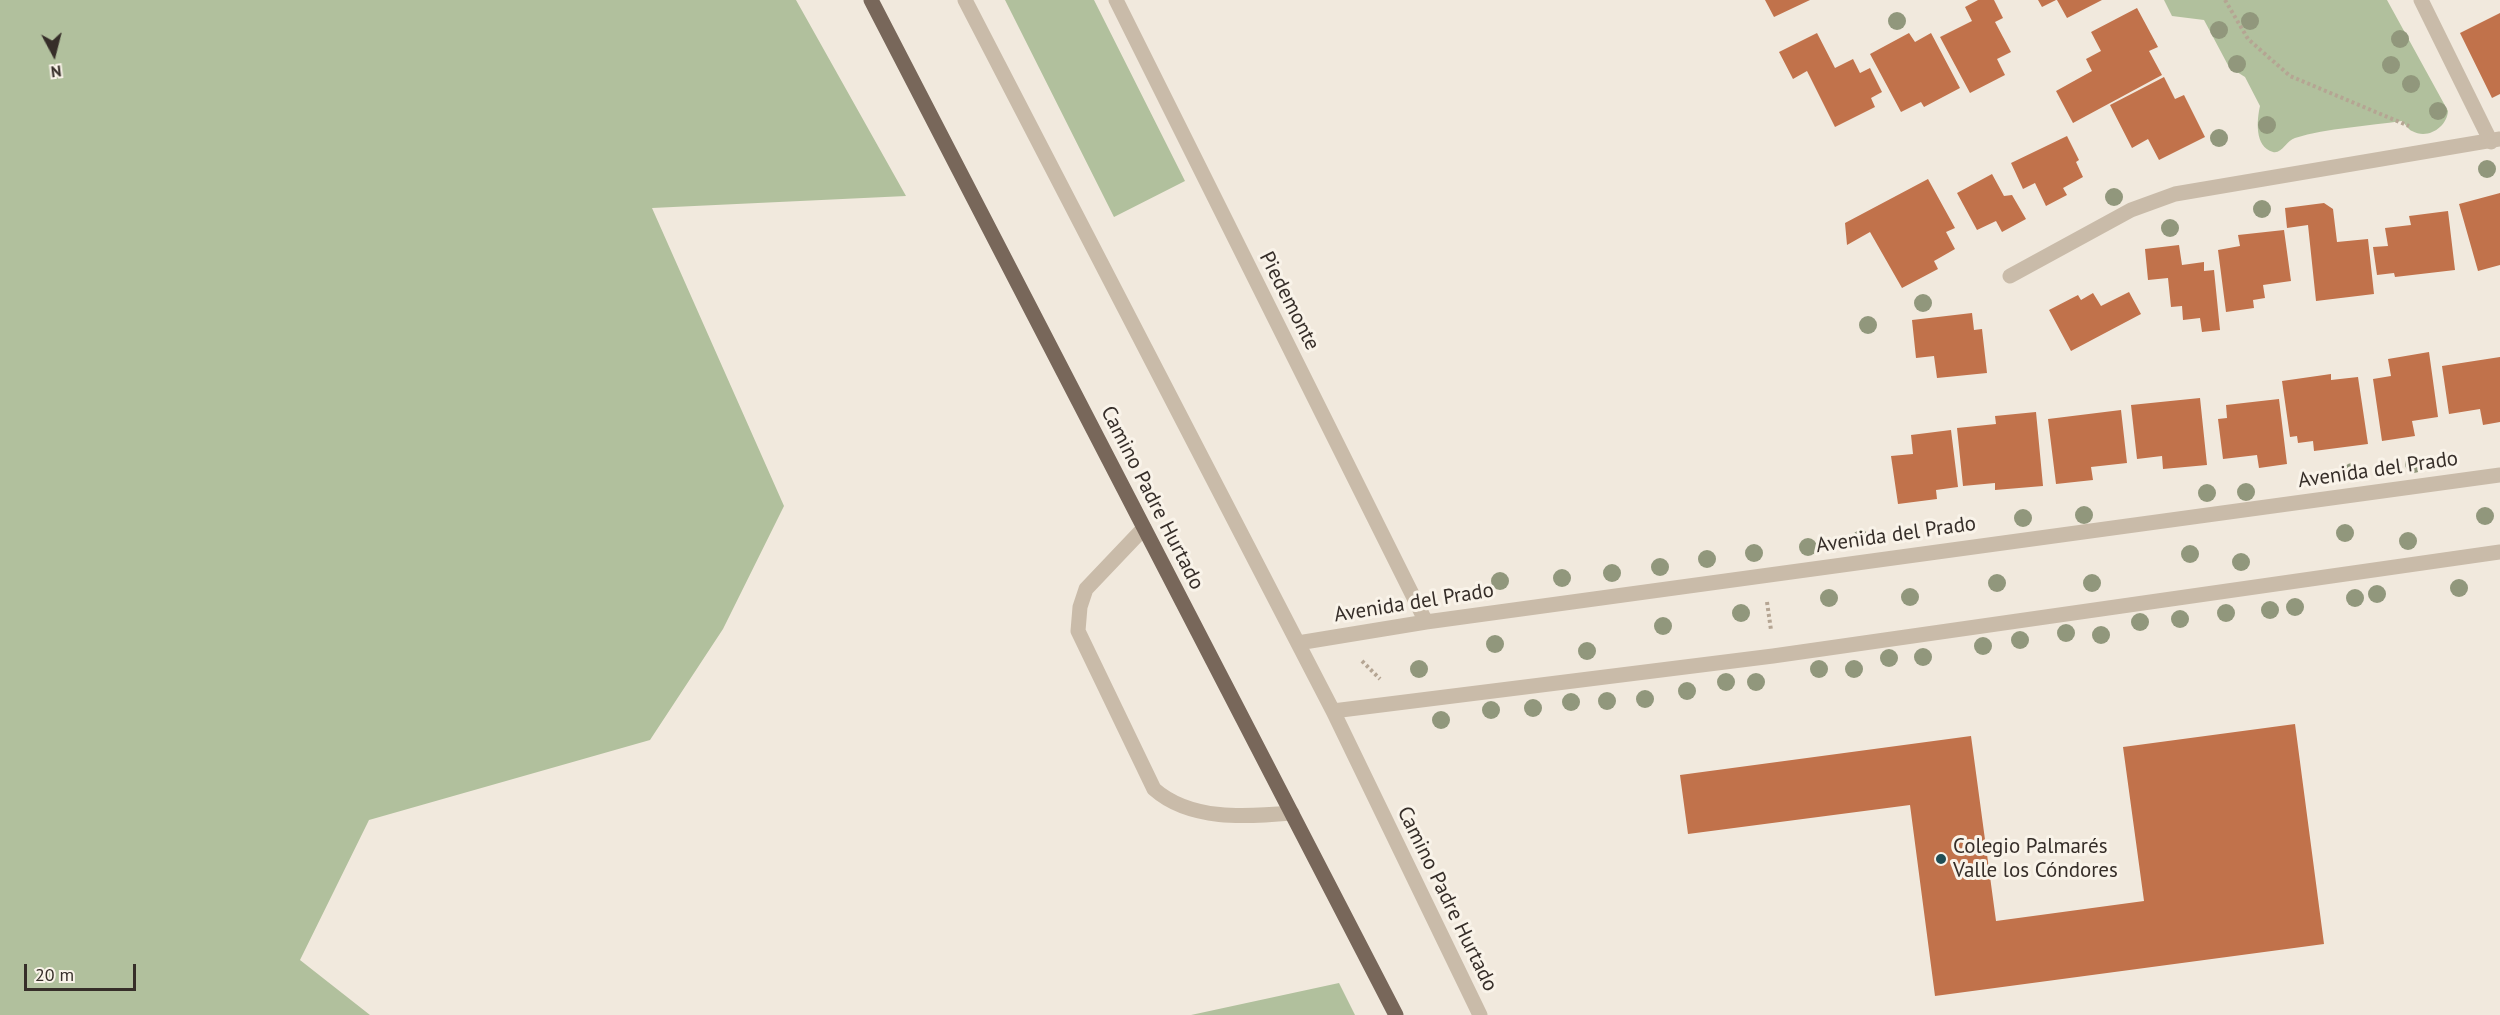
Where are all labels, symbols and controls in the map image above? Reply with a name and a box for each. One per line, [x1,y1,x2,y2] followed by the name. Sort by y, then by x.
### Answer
[24,24,84,84] north arrow
[50,61,63,82] text: N
[1253,247,1325,355] street label: Piedemonte
[1095,402,1209,594] street label: Camino Padre Hurtado
[2296,446,2460,494] street label: Avenida del Prado
[1814,511,1978,559] street label: Avenida del Prado
[1332,578,1496,628] street label: Avenida del Prado
[1391,802,1503,996] street label: Camino Padre Hurtado
[1953,834,2118,884] place label: Colegio Palmarés Valle los Cóndores
[1934,852,1948,866] marker: Colegio Palmarés Valle los Cóndores
[27,952,140,990] scale bar
[35,963,74,986] text: 20 m

